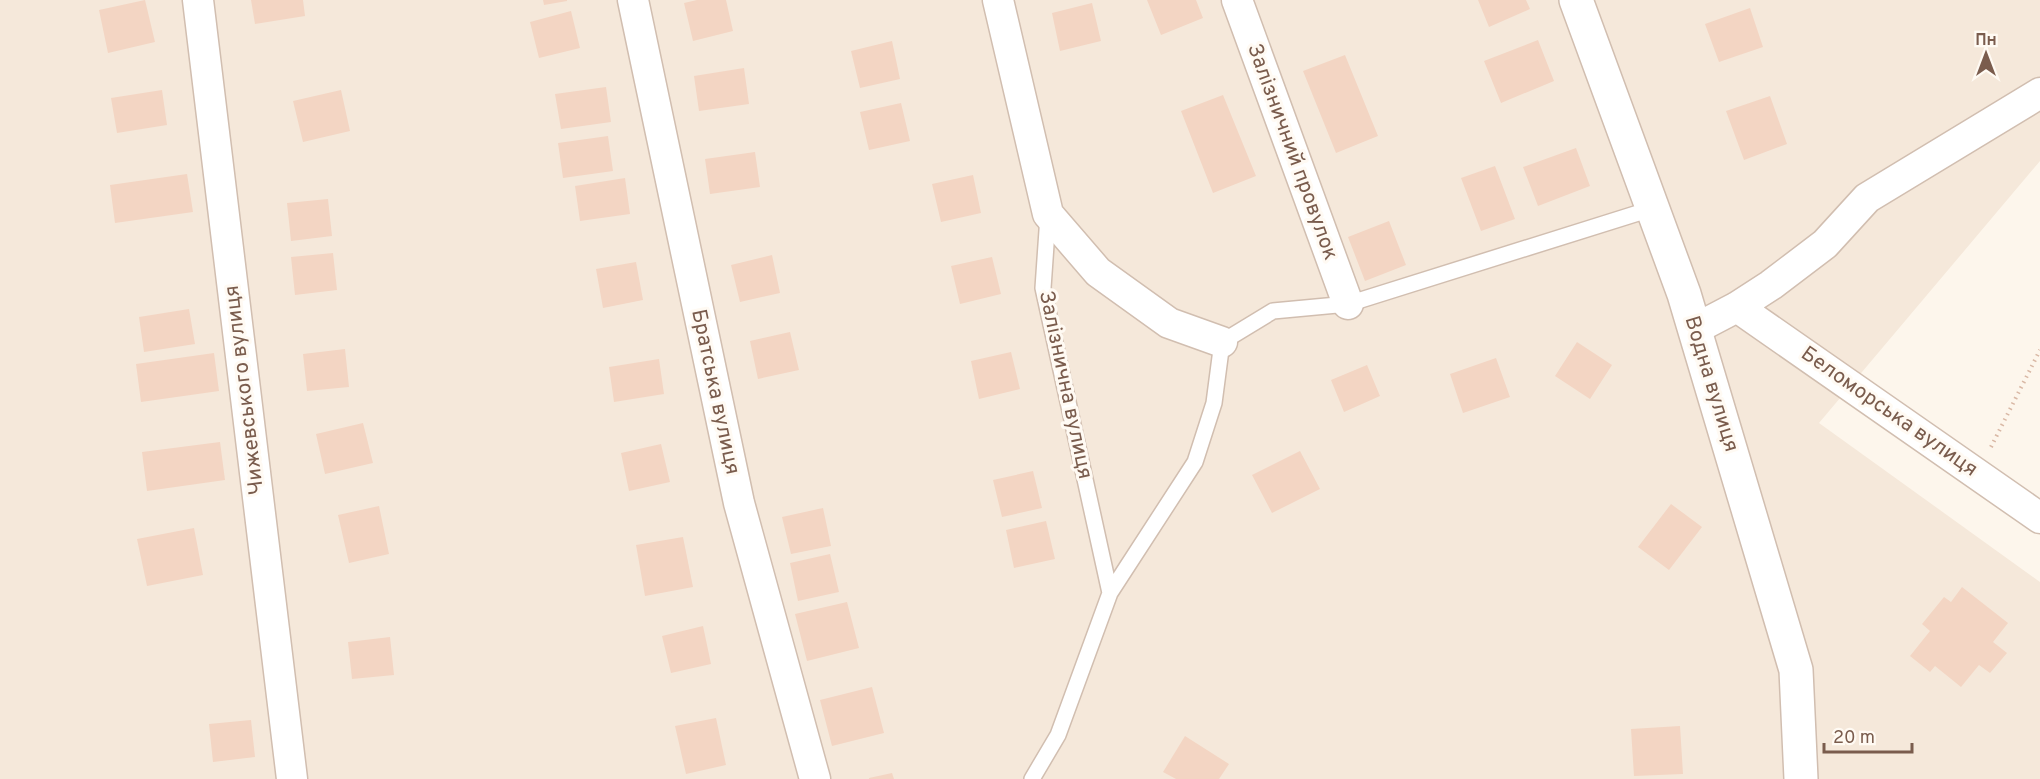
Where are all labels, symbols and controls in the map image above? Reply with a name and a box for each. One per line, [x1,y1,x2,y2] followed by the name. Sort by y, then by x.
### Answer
[1956,24,2016,84] north arrow
[1975,31,1997,51] text: Пн
[1240,40,1344,264] street label: Залізничний провулок
[219,284,271,496] street label: Чижевського вулиця
[1032,288,1098,482] street label: Залізнична вулиця
[684,307,746,477] street label: Братська вулиця
[1678,313,1744,455] street label: Водна вулиця
[1795,341,1983,483] street label: Беломорська вулиця
[1824,716,1912,754] scale bar
[1833,727,1875,750] text: 20 m

